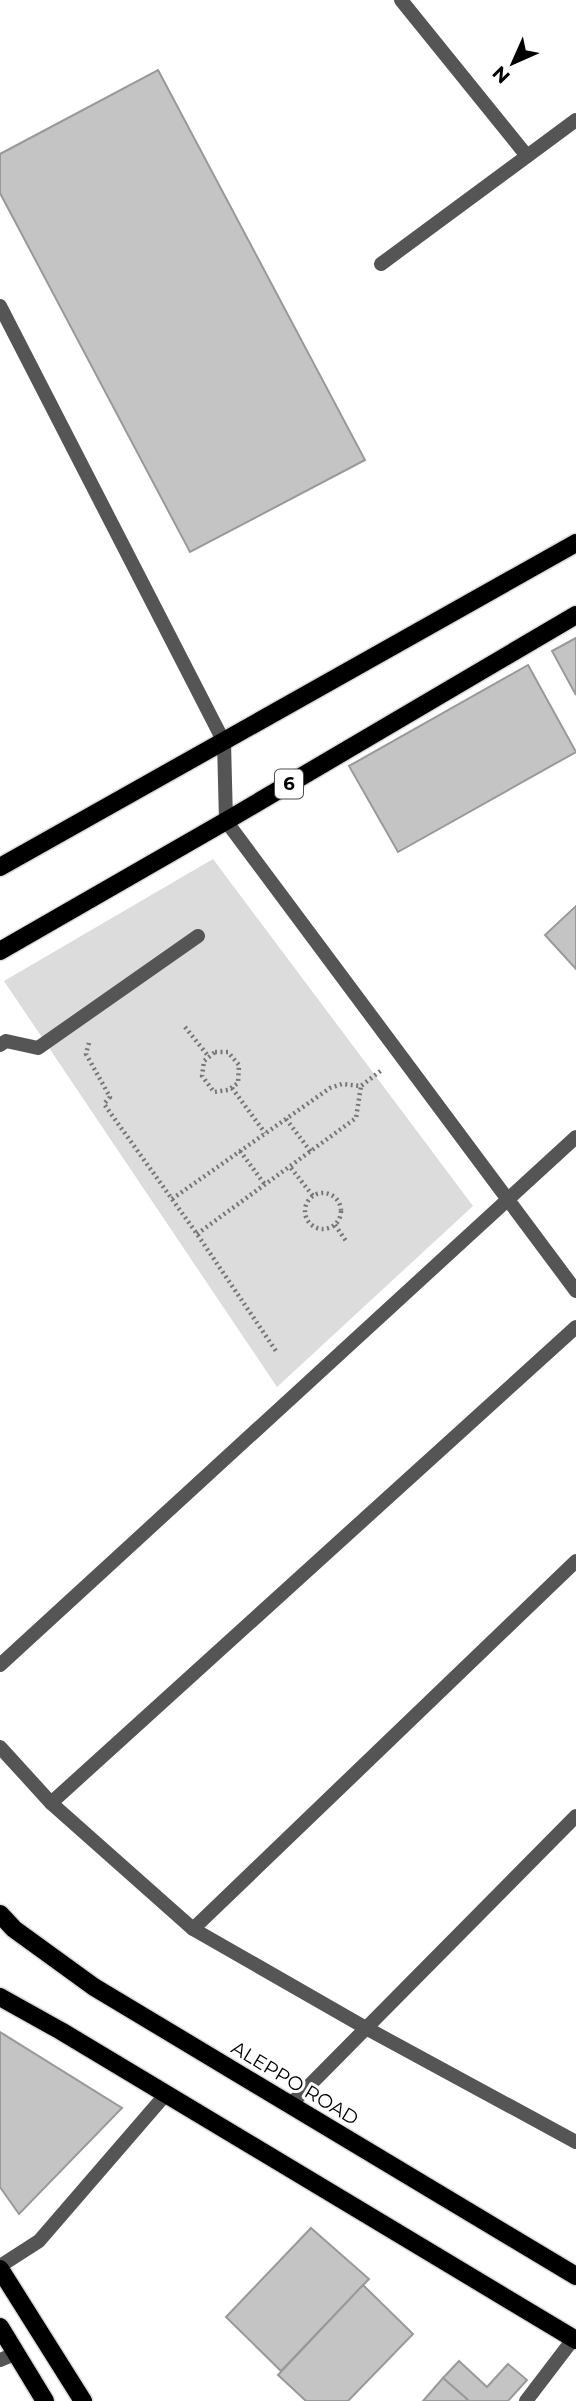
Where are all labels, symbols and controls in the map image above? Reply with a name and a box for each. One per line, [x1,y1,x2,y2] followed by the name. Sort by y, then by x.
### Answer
[478,28,548,98] north arrow
[488,61,515,88] text: N
[275,770,303,798] road number: 6
[227,2036,363,2130] street label: ALEPPO ROAD

